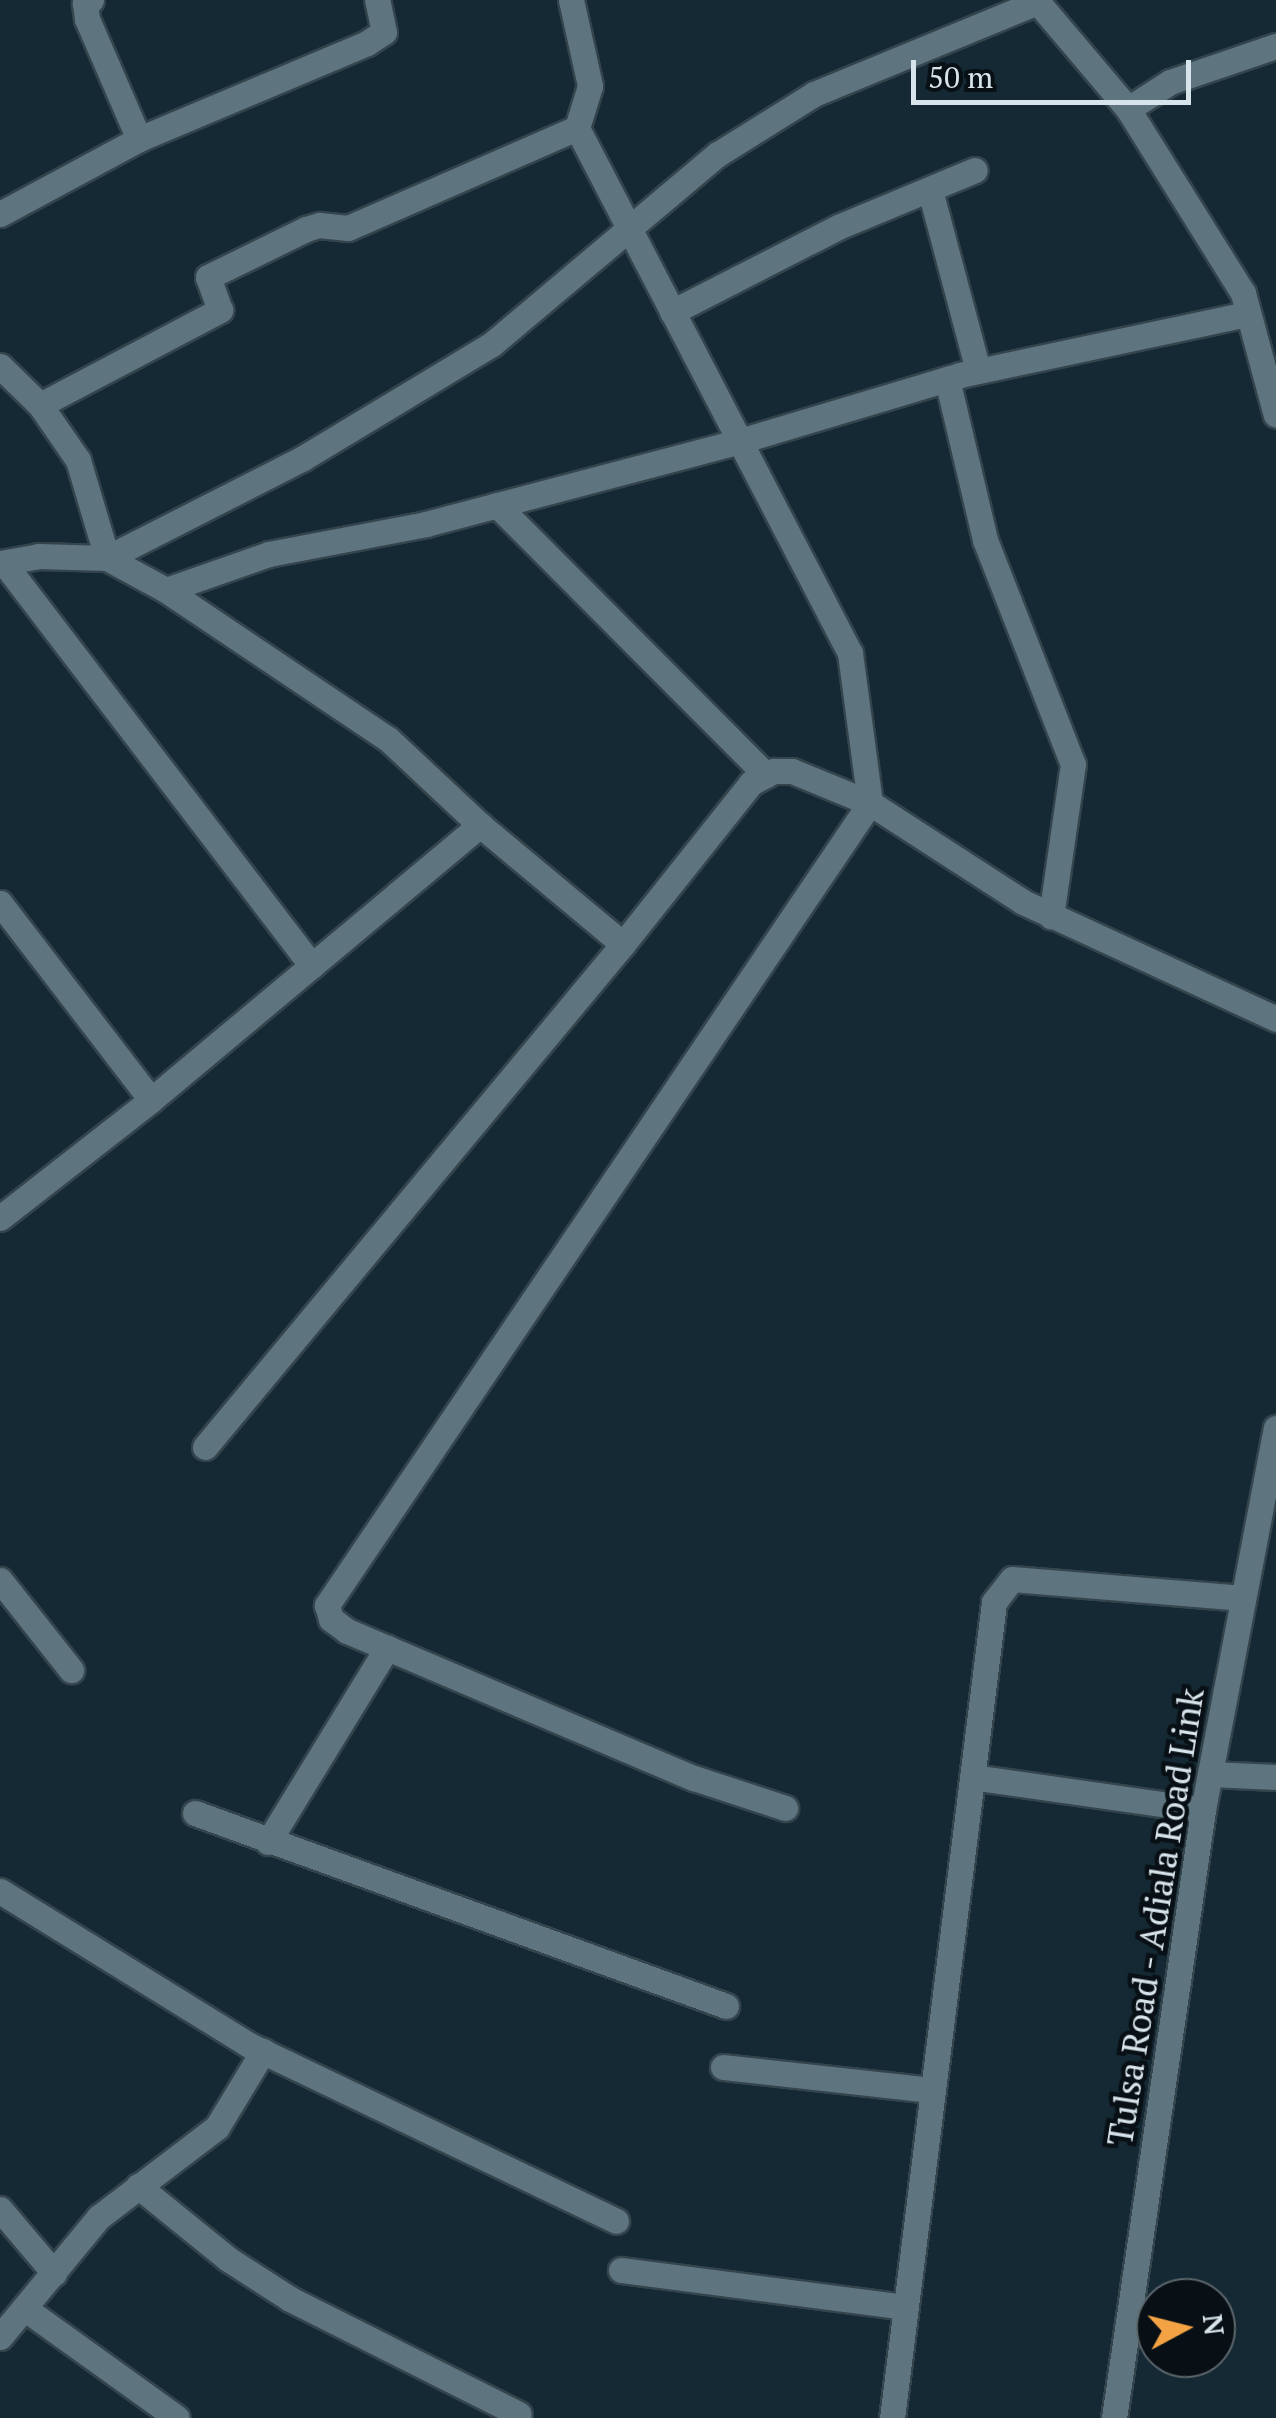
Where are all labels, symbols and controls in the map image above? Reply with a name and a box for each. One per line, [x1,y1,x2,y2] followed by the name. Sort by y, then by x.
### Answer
[916,40,1196,102] scale bar
[928,57,993,97] text: 50 m
[1098,1684,1212,2150] street label: Tulsa Road - Adiala Road Link
[1136,2278,1236,2378] north arrow
[1195,2312,1234,2337] text: N

